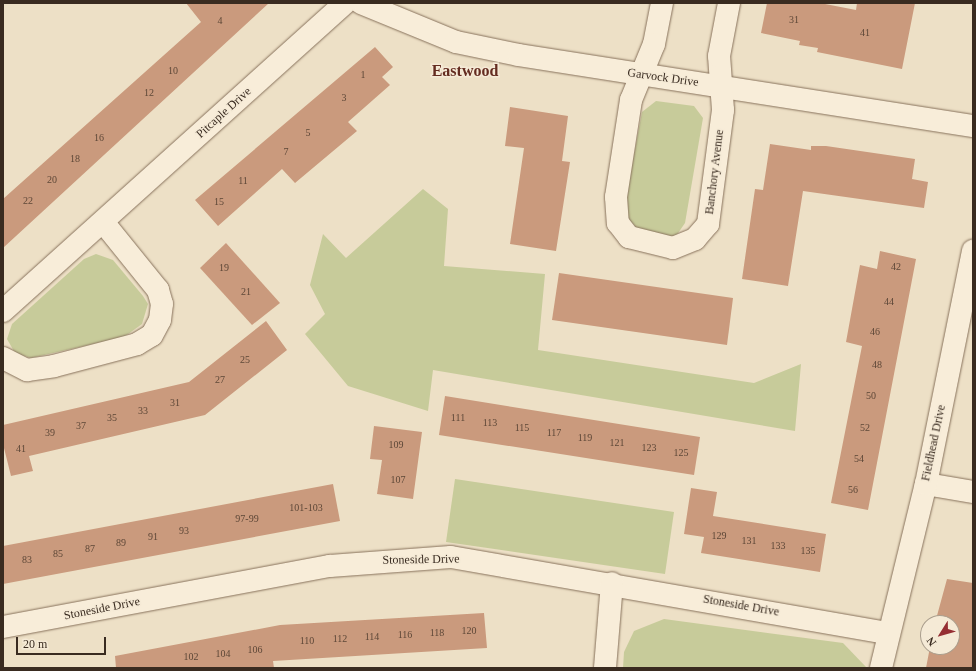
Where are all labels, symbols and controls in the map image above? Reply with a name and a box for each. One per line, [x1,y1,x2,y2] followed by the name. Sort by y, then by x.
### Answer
[789,14,799,26] house number: 31
[218,15,222,27] house number: 4
[860,27,870,39] house number: 41
[432,61,498,81] district label: Eastwood
[168,65,178,77] house number: 10
[627,66,699,90] street label: Garvock Drive
[360,69,366,81] house number: 1
[194,85,254,141] street label: Pitcaple Drive
[144,87,154,99] house number: 12
[342,92,346,104] house number: 3
[306,127,310,139] house number: 5
[703,128,727,216] street label: Banchory Avenue
[94,132,104,144] house number: 16
[284,146,288,158] house number: 7
[70,153,80,165] house number: 18
[47,174,57,186] house number: 20
[238,175,248,187] house number: 11
[23,195,33,207] house number: 22
[214,196,224,208] house number: 15
[891,261,901,273] house number: 42
[219,262,229,274] house number: 19
[241,286,251,298] house number: 21
[884,296,894,308] house number: 44
[870,326,880,338] house number: 46
[240,354,250,366] house number: 25
[872,359,882,371] house number: 48
[215,374,225,386] house number: 27
[866,390,876,402] house number: 50
[170,397,180,409] house number: 31
[919,404,949,482] street label: Fieldhead Drive
[138,405,148,417] house number: 33
[107,412,117,424] house number: 35
[451,412,465,424] house number: 111
[483,417,497,429] house number: 113
[76,420,86,432] house number: 37
[515,422,529,434] house number: 115
[860,422,870,434] house number: 52
[45,427,55,439] house number: 39
[547,427,561,439] house number: 117
[578,432,592,444] house number: 119
[610,437,624,449] house number: 121
[388,439,404,451] house number: 109
[642,442,656,454] house number: 123
[16,443,26,455] house number: 41
[674,447,688,459] house number: 125
[854,453,864,465] house number: 54
[390,474,406,486] house number: 107
[848,484,858,496] house number: 56
[289,502,323,514] house number: 101-103
[235,513,259,525] house number: 97-99
[179,525,189,537] house number: 93
[712,530,726,542] house number: 129
[148,531,158,543] house number: 91
[742,535,756,547] house number: 131
[116,537,126,549] house number: 89
[770,540,786,552] house number: 133
[85,543,95,555] house number: 87
[800,545,816,557] house number: 135
[53,548,63,560] house number: 85
[382,552,460,568] street label: Stoneside Drive
[22,554,32,566] house number: 83
[702,592,780,620] street label: Stoneside Drive
[63,595,141,623] street label: Stoneside Drive
[920,615,960,655] north arrow
[462,625,476,637] house number: 120
[430,627,444,639] house number: 118
[18,629,108,655] scale bar
[398,629,412,641] house number: 116
[365,631,379,643] house number: 114
[333,633,347,645] house number: 112
[300,635,314,647] house number: 110
[924,635,938,648] text: N
[23,637,47,651] text: 20 m
[248,644,262,656] house number: 106
[216,648,230,660] house number: 104
[184,651,198,663] house number: 102

